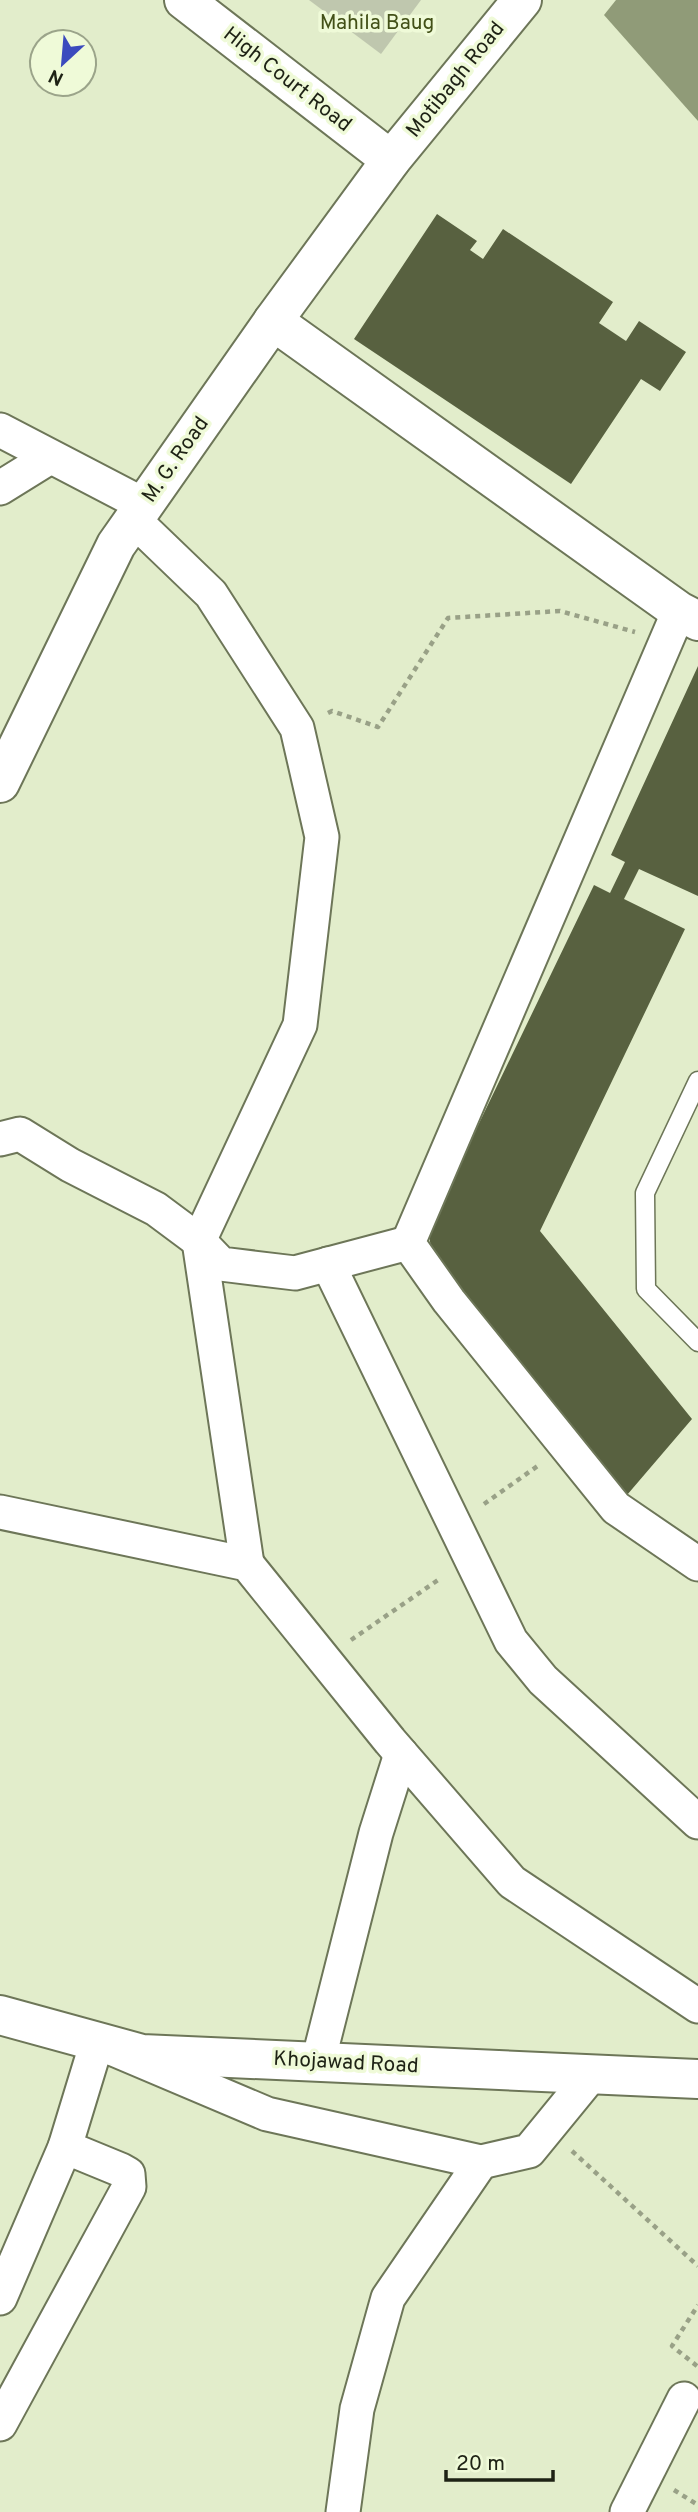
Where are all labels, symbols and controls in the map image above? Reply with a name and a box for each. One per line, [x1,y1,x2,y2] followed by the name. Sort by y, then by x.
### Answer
[320,10,434,37] park label: Mahila Baug
[401,16,511,144] street label: Motibagh Road
[217,21,357,139] street label: High Court Road
[28,28,98,98] north arrow
[45,63,68,90] text: N
[137,412,215,508] street label: M. G. Road
[273,2046,419,2080] street label: Khojawad Road
[446,2438,553,2482] scale bar
[456,2451,505,2478] text: 20 m

